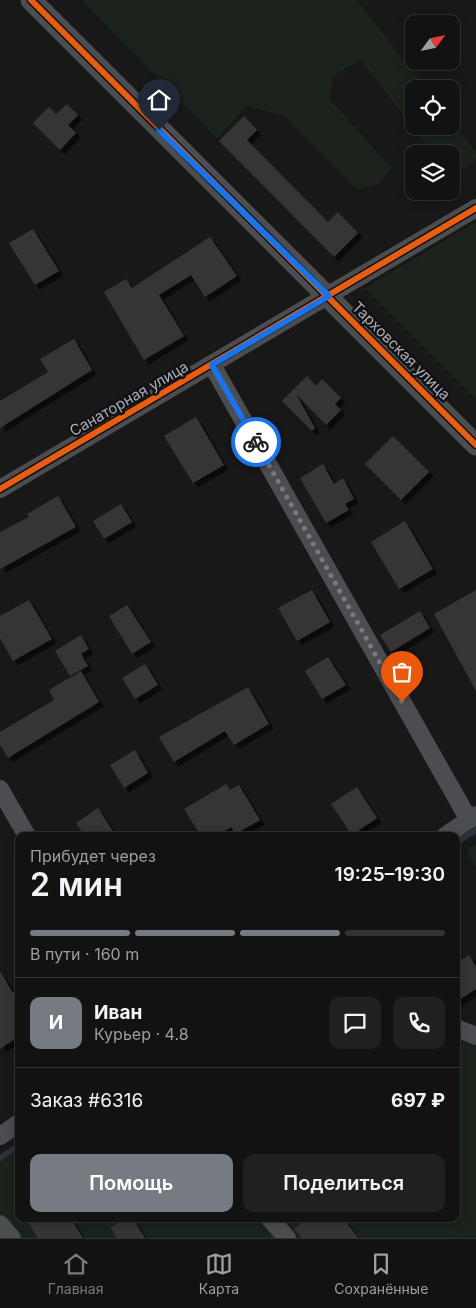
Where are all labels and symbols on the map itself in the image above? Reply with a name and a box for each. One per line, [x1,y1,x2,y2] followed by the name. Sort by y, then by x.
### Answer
[405,15,460,70] north arrow
[138,79,180,130] pin
[348,297,455,404] street label: Тарховская улица
[66,357,192,440] street label: Санаторная улица
[231,417,281,467] courier
[381,651,423,702] pin

